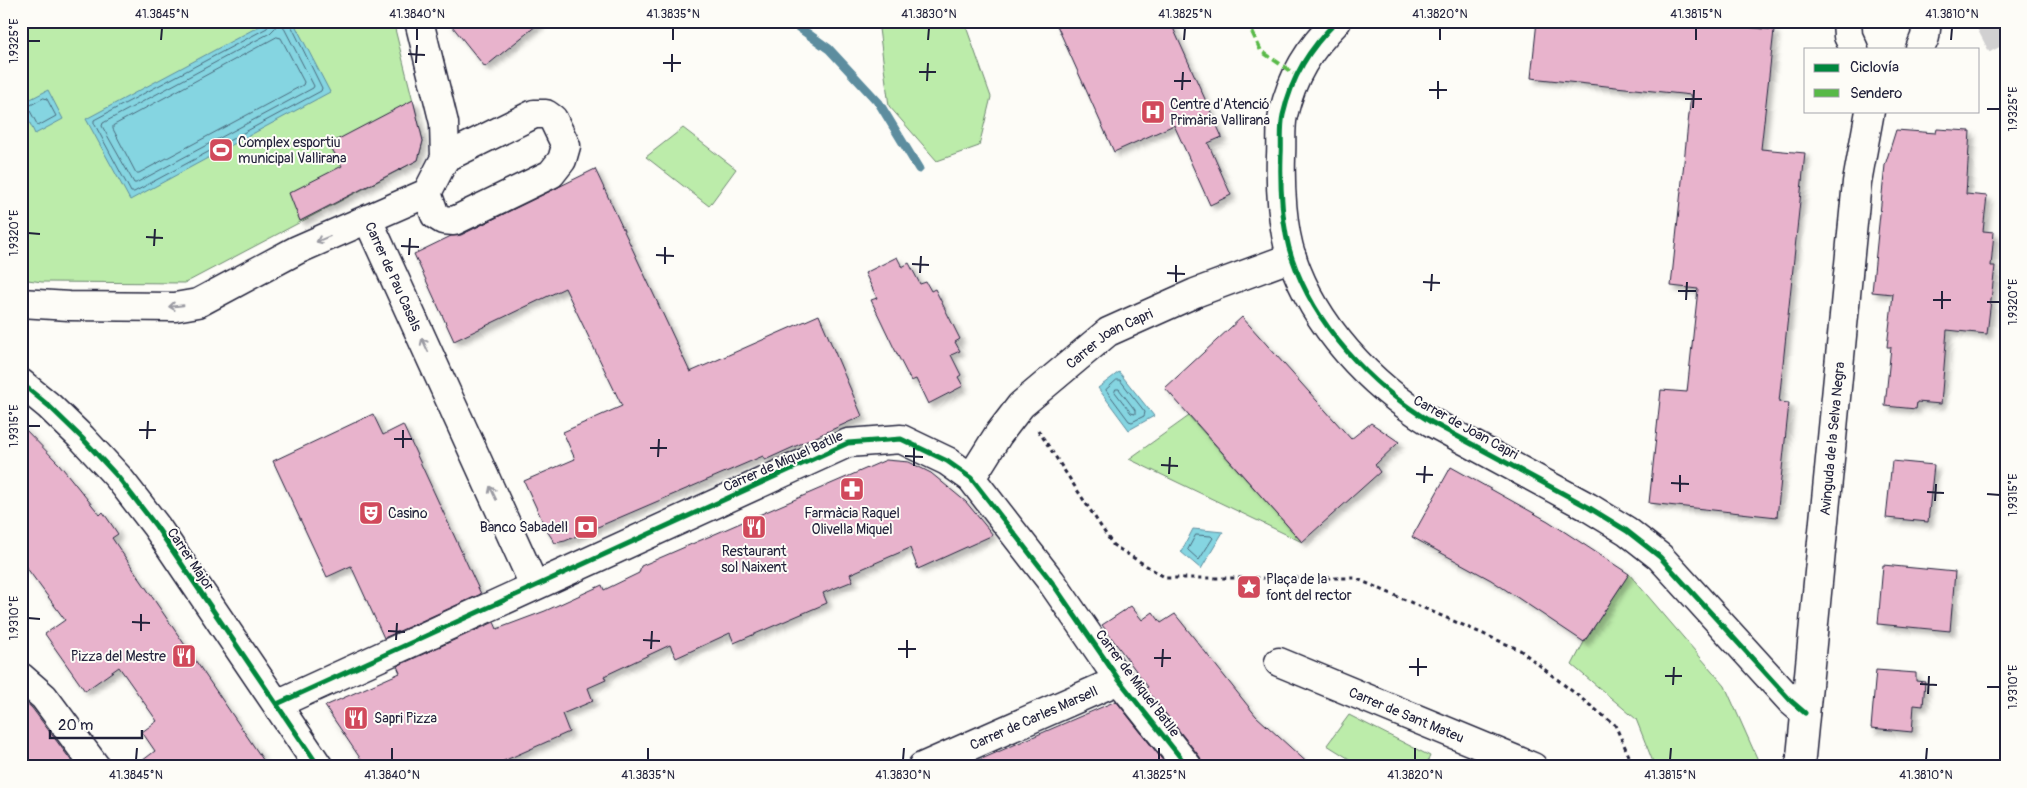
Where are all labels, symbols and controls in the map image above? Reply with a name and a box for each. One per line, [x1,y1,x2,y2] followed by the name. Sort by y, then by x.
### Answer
[135,7,189,22] text: 41.3845°N
[389,7,445,22] text: 41.3840°N
[646,7,700,22] text: 41.3835°N
[901,7,957,22] text: 41.3830°N
[1158,7,1212,22] text: 41.3825°N
[1412,7,1468,22] text: 41.3820°N
[1670,7,1722,22] text: 41.3815°N
[1925,7,1979,22] text: 41.3810°N
[7,19,22,63] text: 1.9325°E
[1804,48,1980,112] legend
[1850,58,1899,77] text: Ciclovía
[1850,84,1902,103] text: Sendero
[2006,87,2021,131] text: 1.9325°E
[1170,96,1270,129] place label: Centre d'Atenció Primària Vallirana
[1140,99,1166,125] hospital icon: Centre d'Atenció Primària Vallirana
[238,134,347,167] place label: Complex esportiu municipal Vallirana
[208,137,234,163] sports icon: Complex esportiu municipal Vallirana
[7,210,22,256] text: 1.9320°E
[361,219,426,334] street label: Carrer de Pau Casals
[316,235,331,245] one-way arrow
[2006,279,2021,325] text: 1.9320°E
[169,301,185,311] one-way arrow
[1063,305,1156,373] street label: Carrer Joan Capri
[420,338,429,353] one-way arrow
[1817,361,1848,516] street label: Avinguda de la Selva Negra
[1410,392,1522,464] street label: Carrer de Joan Capri
[7,405,22,447] text: 1.9315°E
[721,427,846,496] street label: Carrer de Miquel Batlle
[2006,474,2021,516] text: 1.9315°E
[839,476,865,502] pharmacy icon: Farmàcia Raquel Olivella Miquel
[487,486,497,501] one-way arrow
[358,500,384,526] theatre icon: Casino
[388,505,428,522] place label: Casino
[804,505,900,538] place label: Farmàcia Raquel Olivella Miquel
[573,514,599,540] bank icon: Banco Sabadell
[741,514,767,540] restaurant icon: Restaurant sol Naixent
[480,519,568,536] place label: Banco Sabadell
[163,525,218,594] street label: Carrer Major
[721,543,787,576] place label: Restaurant sol Naixent
[1266,571,1352,604] place label: Plaça de la font del rector
[1236,574,1262,600] place icon: Plaça de la font del rector
[7,596,22,640] text: 1.9310°E
[1092,627,1183,740] street label: Carrer de Miquel Batlle
[171,643,197,669] restaurant icon: Pizza del Mestre
[71,648,166,665] place label: Pizza del Mestre
[2006,665,2021,709] text: 1.9310°E
[967,683,1100,754] street label: Carrer de Carles Marsell
[1346,684,1467,747] street label: Carrer de Sant Mateu
[343,705,369,731] restaurant icon: Sapri Pizza
[50,708,142,740] scale bar
[374,710,437,727] place label: Sapri Pizza
[58,716,93,735] text: 20 m
[109,768,163,783] text: 41.3845°N
[364,768,420,783] text: 41.3840°N
[621,768,675,783] text: 41.3835°N
[875,768,931,783] text: 41.3830°N
[1132,768,1186,783] text: 41.3825°N
[1387,768,1443,783] text: 41.3820°N
[1644,768,1696,783] text: 41.3815°N
[1899,768,1953,783] text: 41.3810°N

